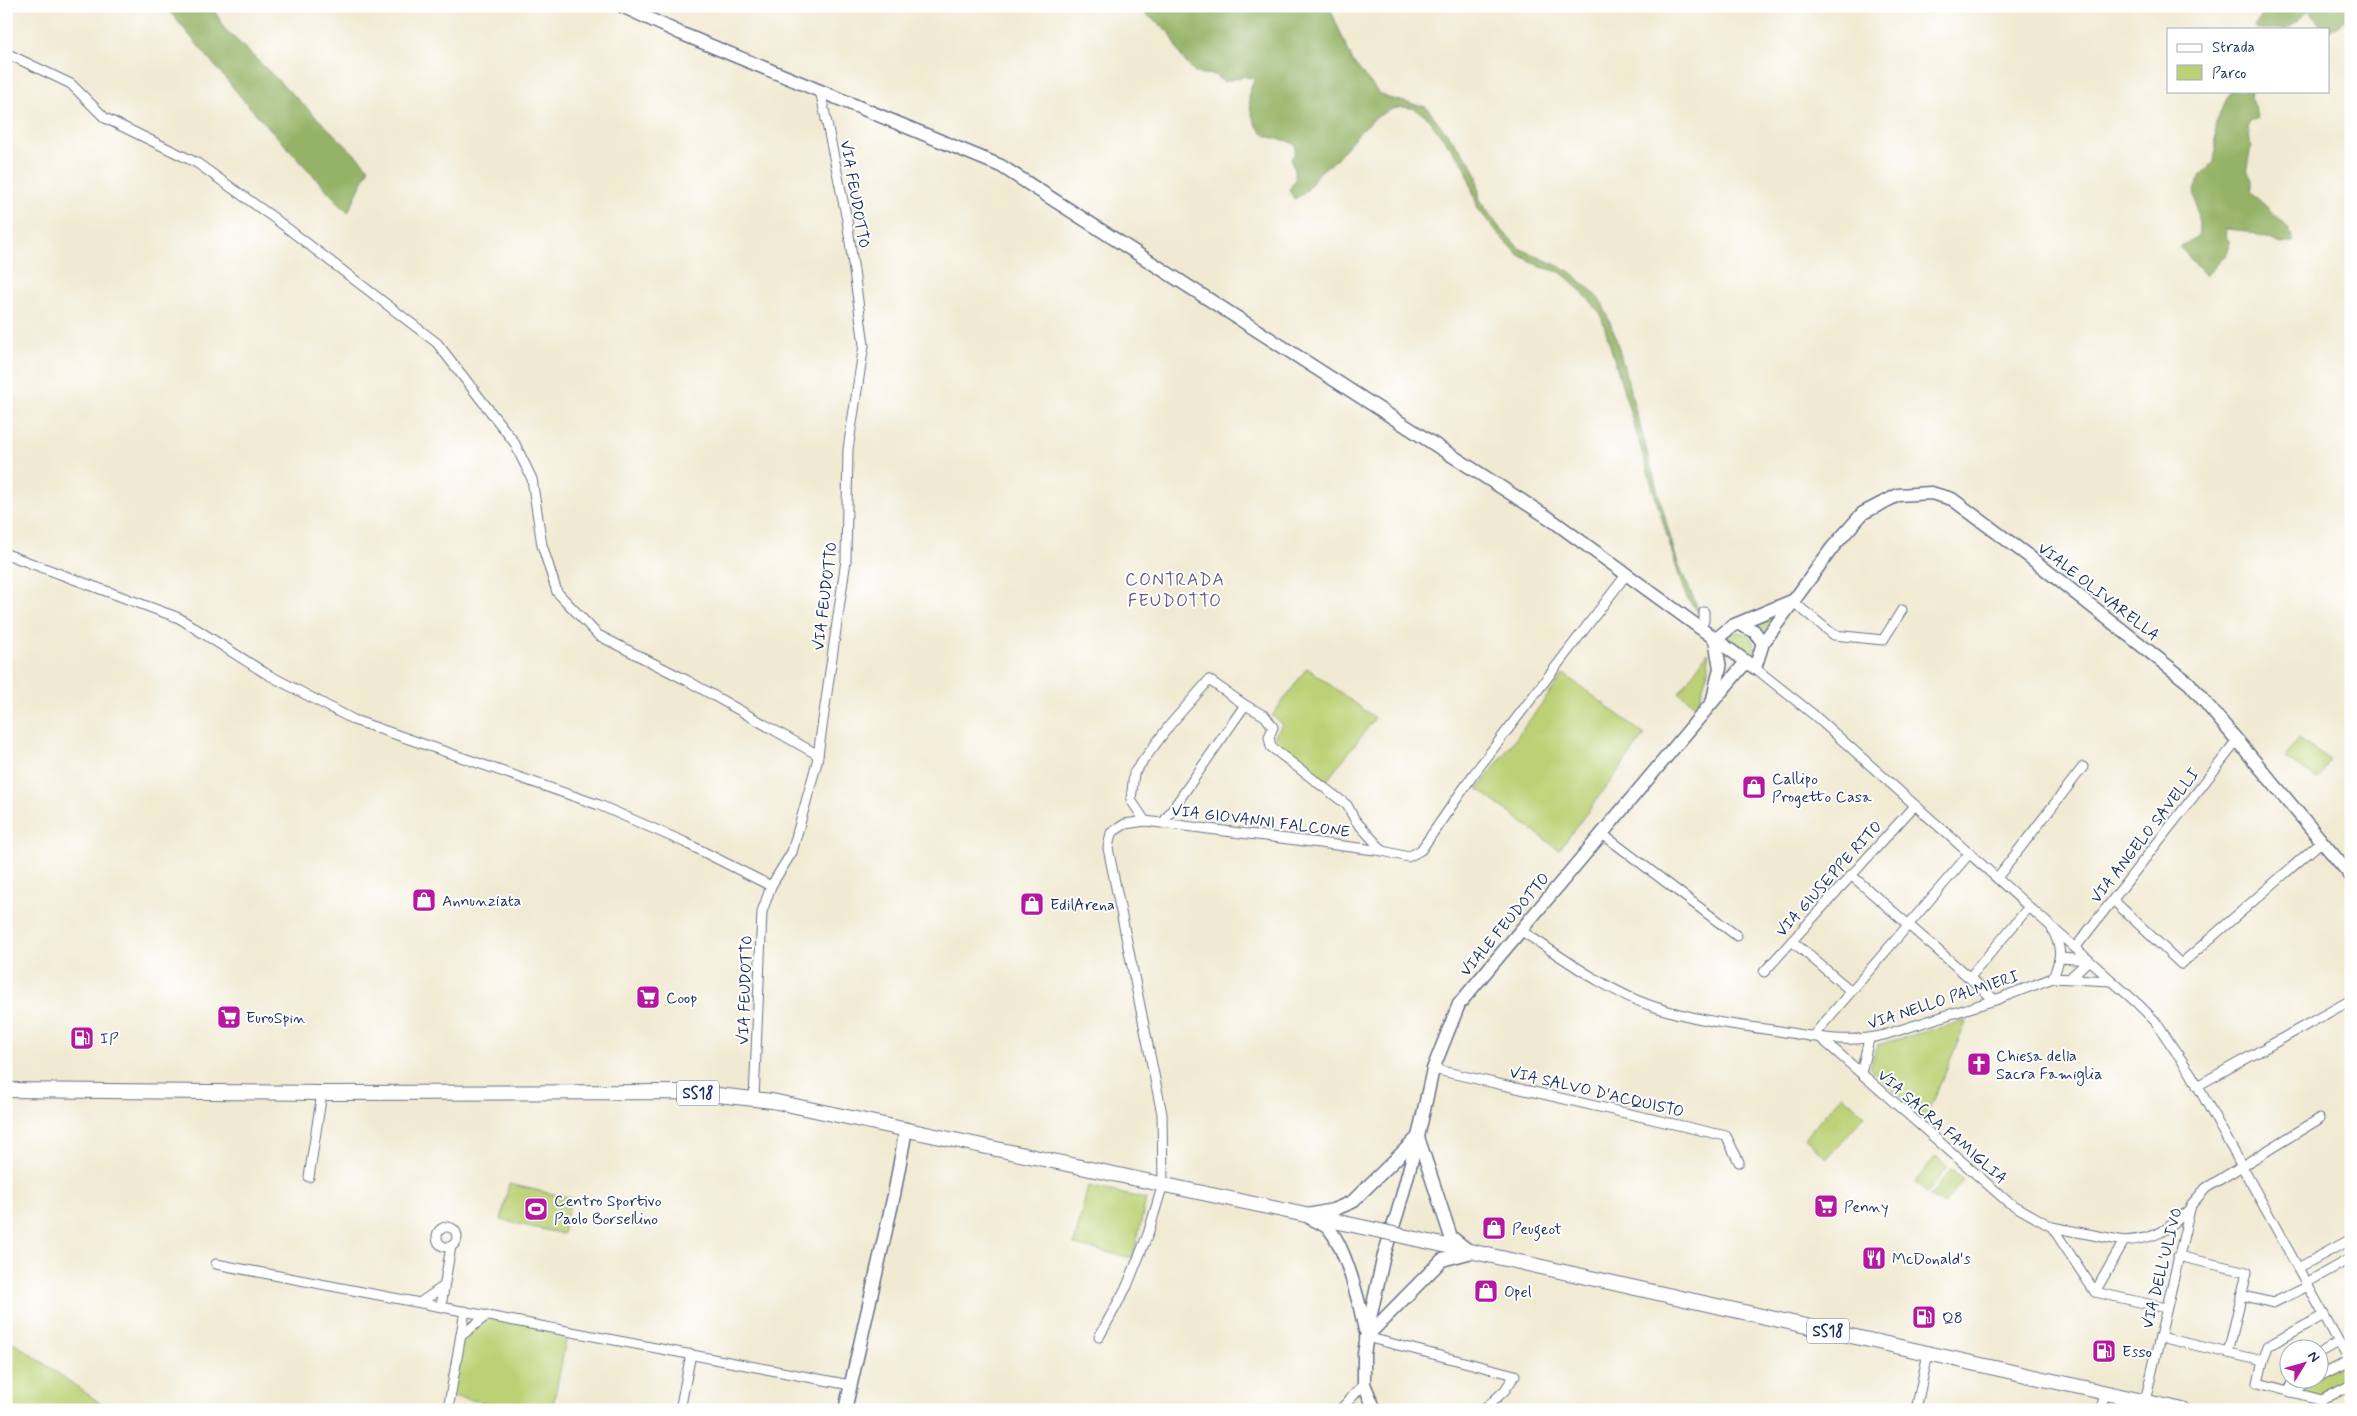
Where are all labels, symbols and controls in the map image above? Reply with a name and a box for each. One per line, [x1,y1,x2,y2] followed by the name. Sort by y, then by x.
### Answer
[2167,28,2330,92] legend
[2212,38,2255,58] text: Strada
[2212,64,2246,84] text: Parco
[835,139,874,250] street label: VIA FEUDOTTO
[2033,538,2163,646] street label: VIALE OLIVARELLA
[808,541,843,652] street label: VIA FEUDOTTO
[1125,568,1225,613] district label: CONTRADA FEUDOTTO
[2086,764,2204,908] street label: VIA ANGELO SAVELLI
[1772,769,1872,808] place label: Callipo Progetto Casa
[1741,774,1767,800] shop icon: Callipo Progetto Casa
[1170,800,1351,843] street label: VIA GIOVANNI FALCONE
[1771,816,1887,942] street label: VIA GIUSEPPE RITO
[1456,869,1555,981] street label: VIALE FEUDOTTO
[411,887,437,913] shop icon: Annunziata
[442,891,521,912] place label: Annunziata
[1019,891,1045,917] shop icon: EdilArena
[1050,895,1115,916] place label: EdilArena
[733,935,758,1045] street label: VIA FEUDOTTO
[1865,966,2022,1035] street label: VIA NELLO PALMIERI
[635,984,661,1010] supermarket icon: Coop
[666,988,697,1009] place label: Coop
[216,1004,242,1030] supermarket icon: EuroSpin
[246,1008,306,1029] place label: EuroSpin
[69,1025,95,1051] fuel station icon: IP
[100,1029,119,1050] place label: IP
[1996,1046,2102,1086] place label: Chiesa della Sacra Famiglia
[1966,1051,1992,1077] church icon: Chiesa della Sacra Famiglia
[1507,1062,1686,1123] street label: VIA SALVO D'ACQUISTO
[1873,1065,2011,1189] street label: VIA SACRA FAMIGLIA
[677,1080,719,1106] road number: SS18
[554,1191,662,1230] place label: Centro Sportivo Paolo Borsellino
[1813,1193,1839,1219] supermarket icon: Penny
[523,1196,549,1222] sports icon: Centro Sportivo Paolo Borsellino
[1844,1197,1889,1218] place label: Penny
[2137,1206,2188,1331] street label: VIA DELL'ULIVO
[1481,1215,1507,1241] shop icon: Peugeot
[1512,1219,1562,1241] place label: Peugeot
[1861,1245,1887,1271] restaurant icon: McDonald's
[1892,1249,1971,1270] place label: McDonald's
[1473,1278,1499,1304] shop icon: Opel
[1504,1282,1532,1303] place label: Opel
[1911,1304,1937,1330] fuel station icon: Q8
[1942,1308,1963,1329] place label: Q8
[1807,1318,1849,1344] road number: SS18
[2091,1338,2117,1364] fuel station icon: Esso
[2280,1338,2330,1388] north arrow
[2122,1342,2152,1363] place label: Esso
[2304,1348,2324,1366] text: N

